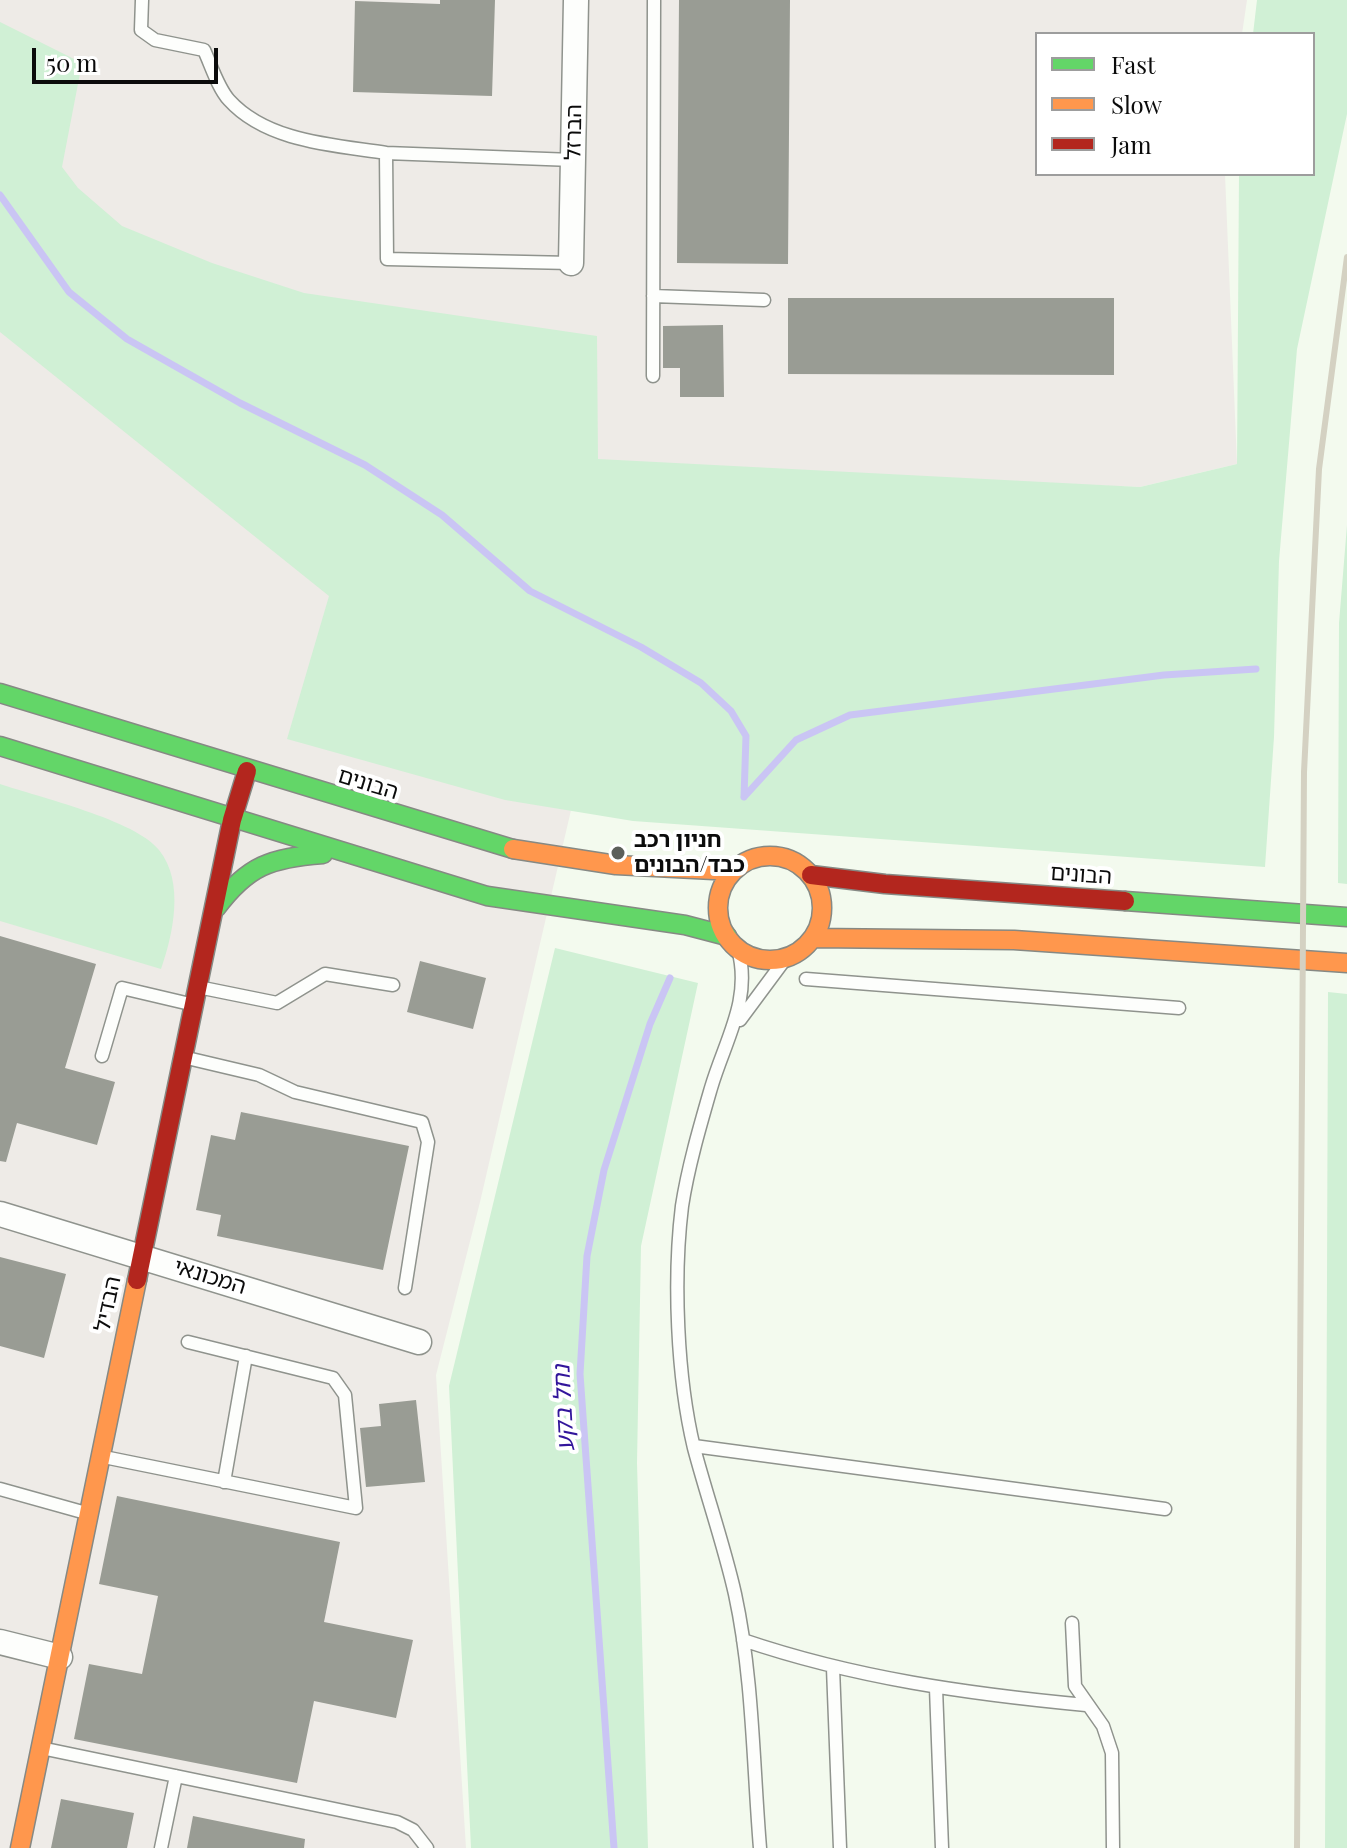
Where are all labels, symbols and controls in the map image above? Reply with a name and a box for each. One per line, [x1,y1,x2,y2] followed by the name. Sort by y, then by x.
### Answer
[36,32,222,82] scale bar
[1035,32,1315,176] legend
[46,46,98,78] text: 50 m
[1111,48,1156,80] text: Fast
[1111,88,1162,120] text: Slow
[560,104,588,160] street label: הברזל
[1111,128,1152,160] text: Jam
[335,762,401,806] street label: הבונים
[634,827,745,878] place label: חניון רכב כבד/הבונים
[609,844,627,862] marker: חניון רכב כבד/הבונים
[1049,860,1113,890] street label: הבונים
[171,1254,249,1300] street label: המכונאי
[89,1274,127,1334] street label: הבדיל
[547,1364,581,1452] water label: נחל בקע

